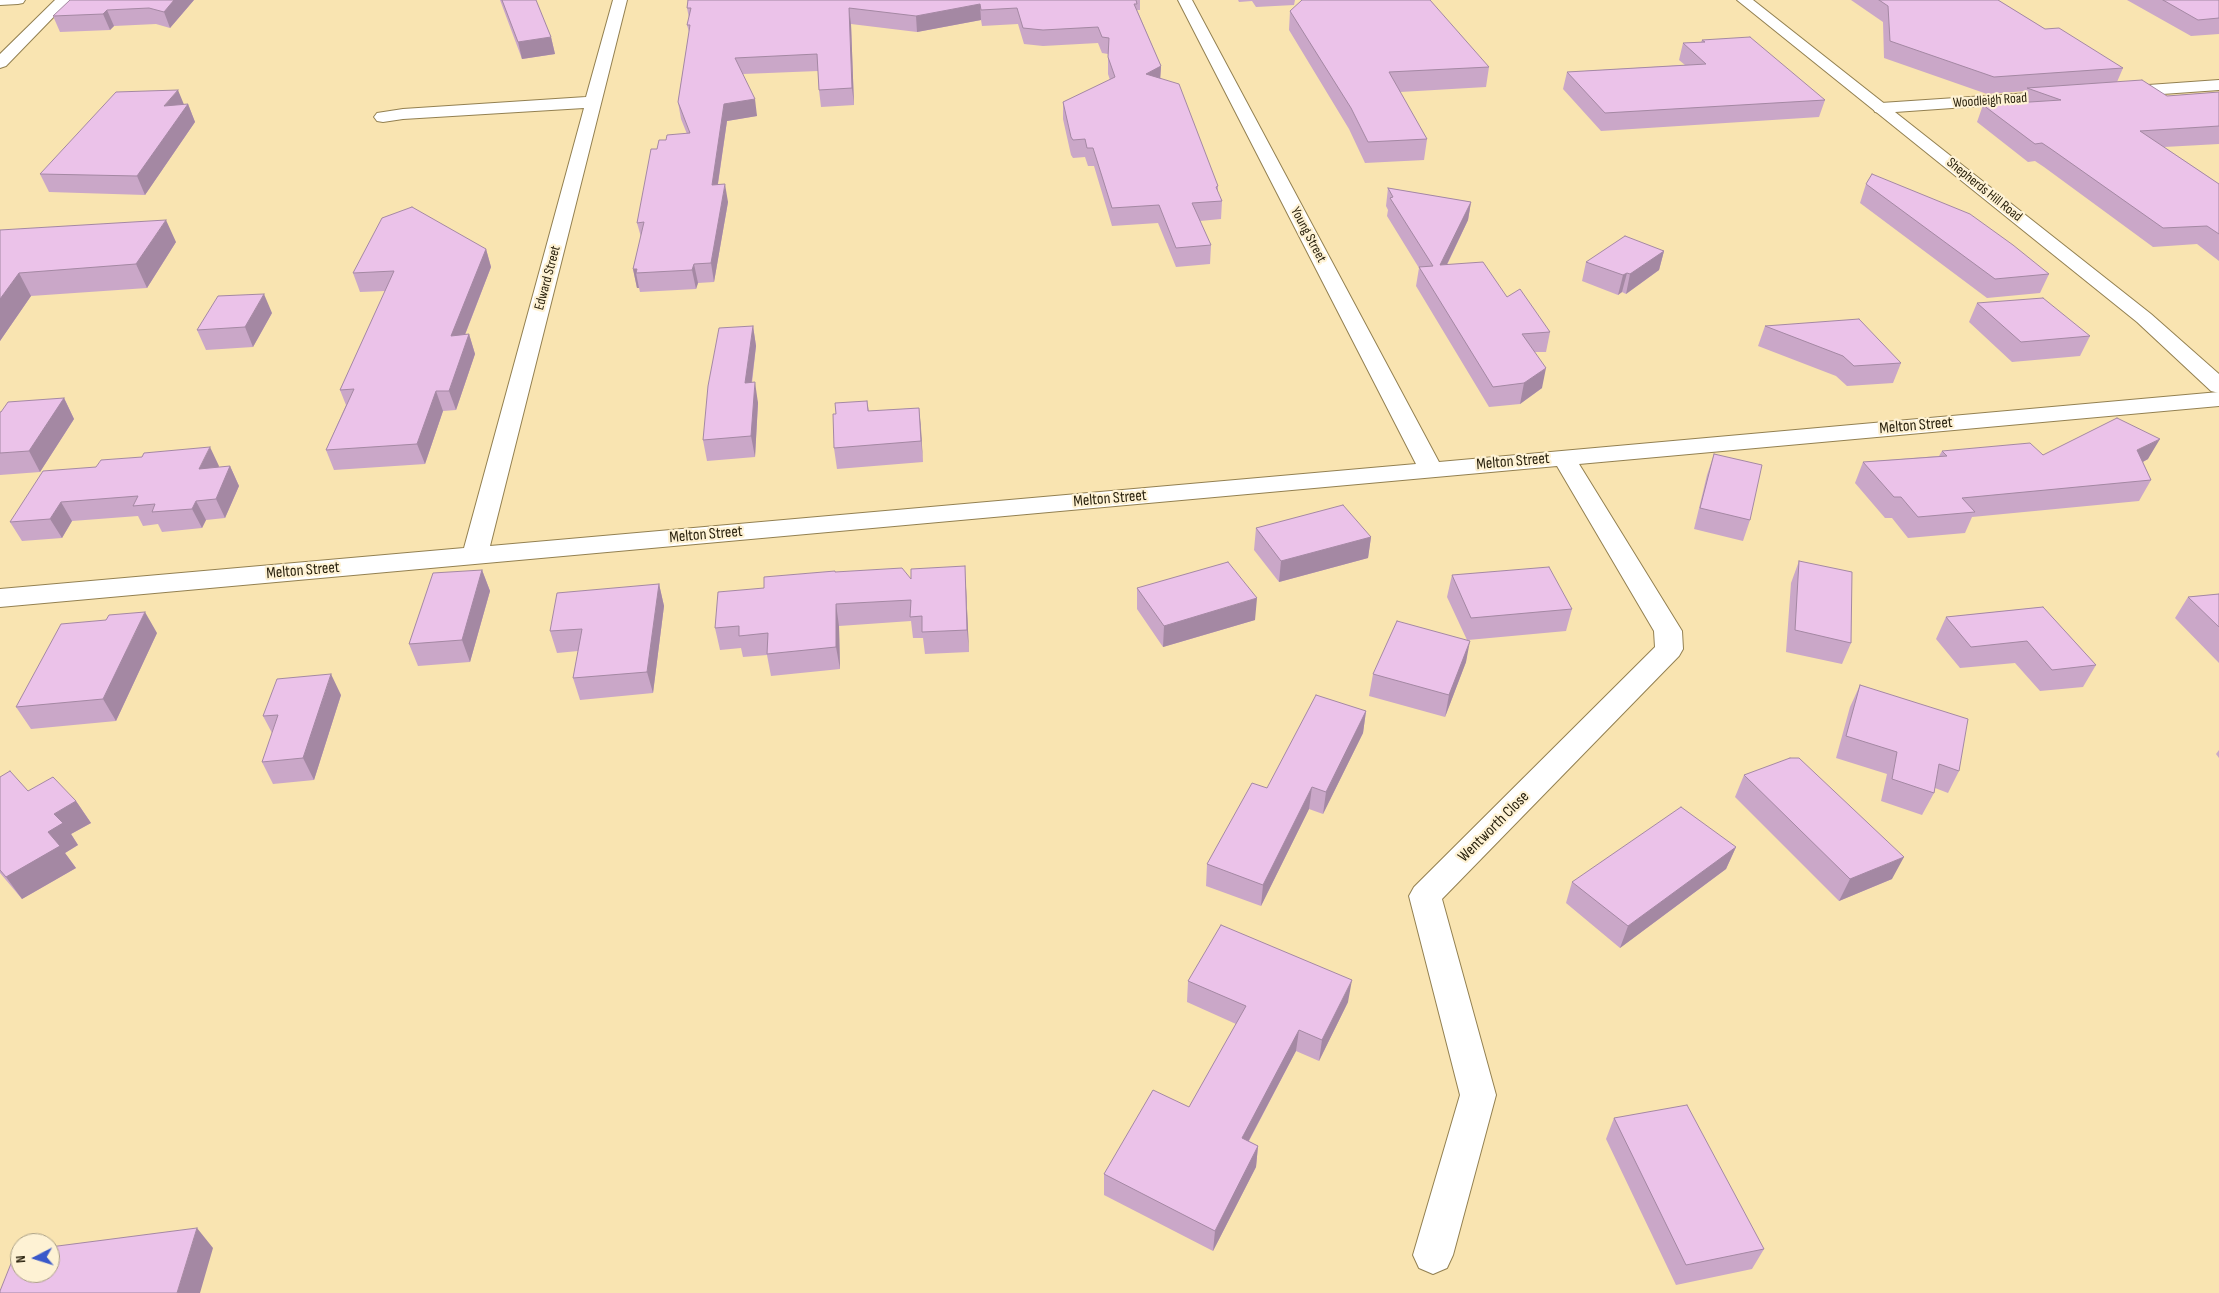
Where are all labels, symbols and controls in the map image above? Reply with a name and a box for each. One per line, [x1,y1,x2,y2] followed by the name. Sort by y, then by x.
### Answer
[1952,90,2028,112] street label: Woodleigh Road
[1943,154,2025,226] street label: Shepherds Hill Road
[1286,205,1330,265] street label: Young Street
[531,244,565,312] street label: Edward Street
[1879,413,1953,439] street label: Melton Street
[1476,449,1550,475] street label: Melton Street
[1073,486,1147,512] street label: Melton Street
[669,522,743,548] street label: Melton Street
[266,558,340,584] street label: Melton Street
[1454,787,1534,867] street label: Wentworth Close
[10,1233,60,1283] north arrow
[12,1255,29,1264] text: N

